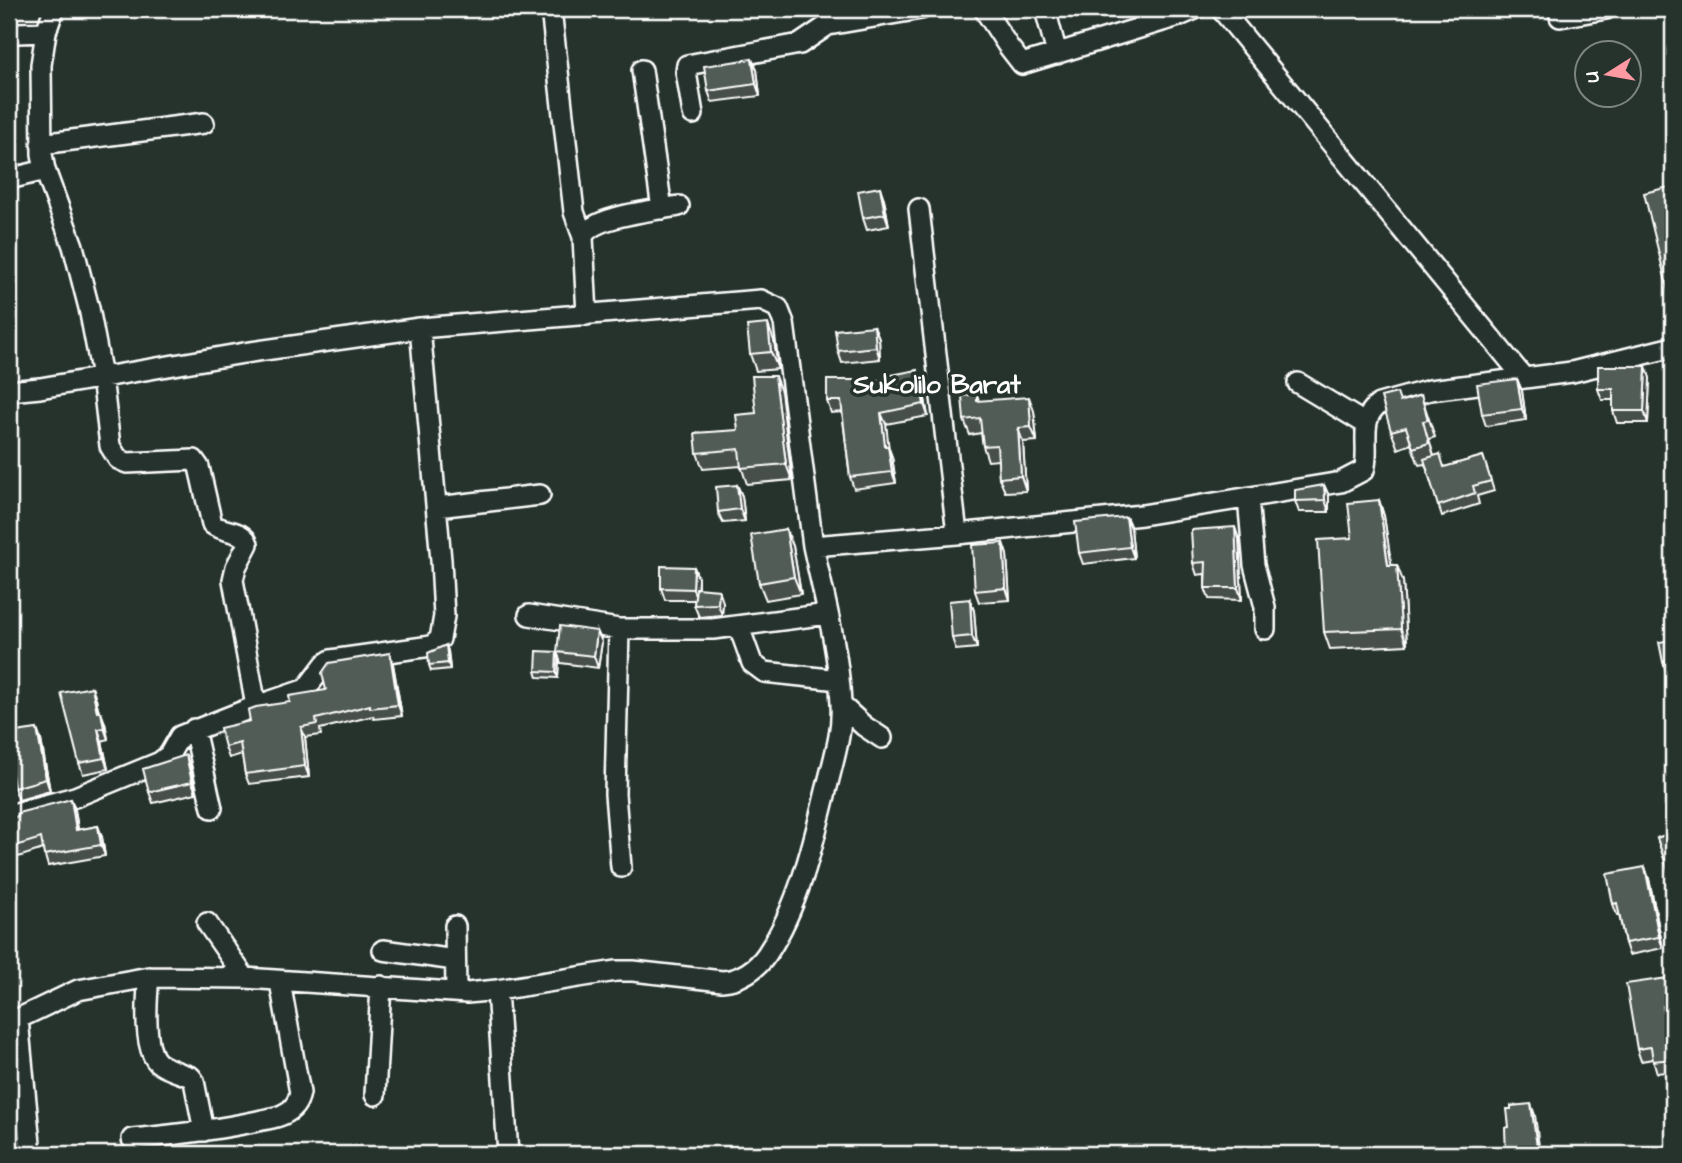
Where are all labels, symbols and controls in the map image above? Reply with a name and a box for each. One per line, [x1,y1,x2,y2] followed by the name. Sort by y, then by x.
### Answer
[1574,38,1644,108] north arrow
[1578,69,1607,85] text: U
[852,367,1021,403] district label: Sukolilo Barat

